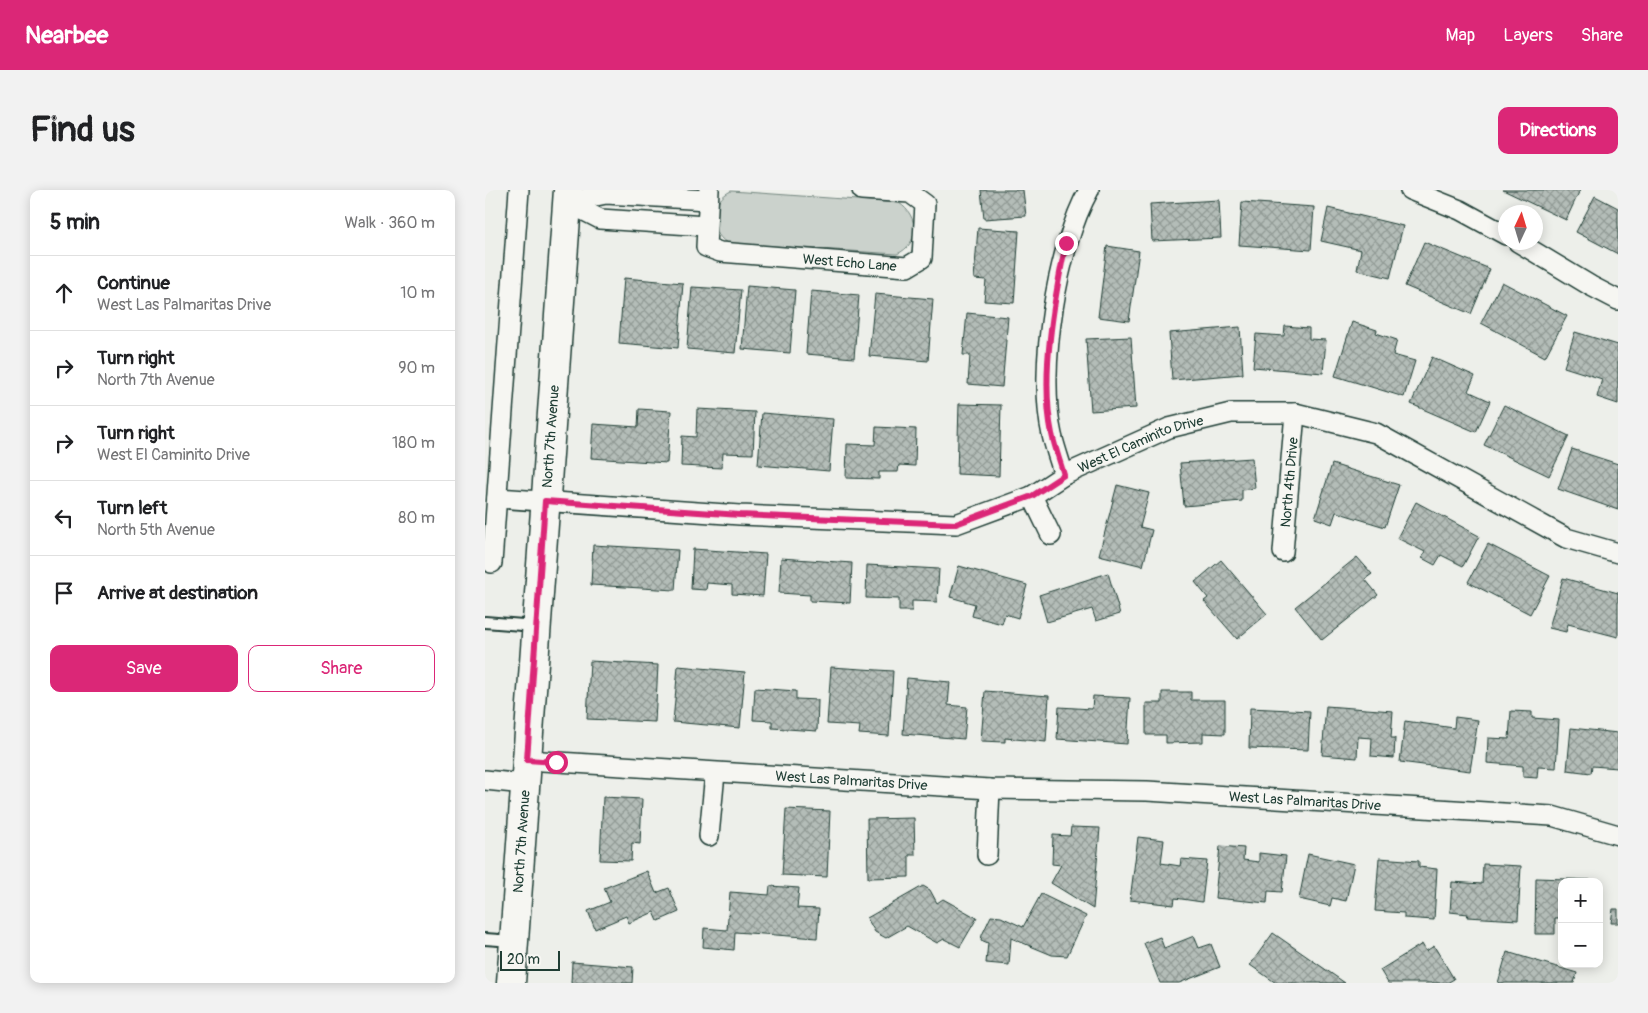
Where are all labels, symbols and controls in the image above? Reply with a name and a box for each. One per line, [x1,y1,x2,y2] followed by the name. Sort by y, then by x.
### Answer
[25,21,108,50] text: Nearbee
[1446,24,1475,47] text: Map
[1503,24,1553,47] text: Layers
[1581,24,1623,47] text: Share
[1498,107,1618,154] button: Directions
[30,108,135,152] text: Find us
[1498,205,1543,250] north arrow
[50,209,100,236] text: 5 min
[344,213,435,233] text: Walk · 360 m
[1055,232,1078,255] route end
[802,251,897,275] street label: West Echo Lane
[97,271,170,295] text: Continue
[50,279,78,307] icon: ahead
[400,283,435,303] text: 10 m
[97,295,271,315] text: West Las Palmaritas Drive
[97,346,175,370] text: Turn right
[50,354,78,382] icon: right
[398,358,435,378] text: 90 m
[97,370,215,390] text: North 7th Avenue
[539,384,563,488] street label: North 7th Avenue
[1075,412,1205,477] street label: West El Caminito Drive
[97,421,175,445] text: Turn right
[50,429,78,457] icon: right
[392,433,435,453] text: 180 m
[1277,436,1302,528] street label: North 4th Drive
[97,445,250,465] text: West El Caminito Drive
[97,496,167,520] text: Turn left
[50,504,78,532] icon: left
[398,508,435,528] text: 80 m
[97,520,215,540] text: North 5th Avenue
[50,579,78,607] icon: arrive
[97,581,258,605] text: Arrive at destination
[50,645,238,692] button: Save
[248,645,435,692] button: Share
[545,751,568,774] route start
[775,768,928,794] street label: West Las Palmaritas Drive
[1228,788,1381,814] street label: West Las Palmaritas Drive
[510,789,534,893] street label: North 7th Avenue
[1558,878,1603,968] map controls
[1558,878,1603,923] button: +
[1558,923,1603,968] button: −
[500,948,560,971] scale bar
[507,951,540,968] text: 20 m

